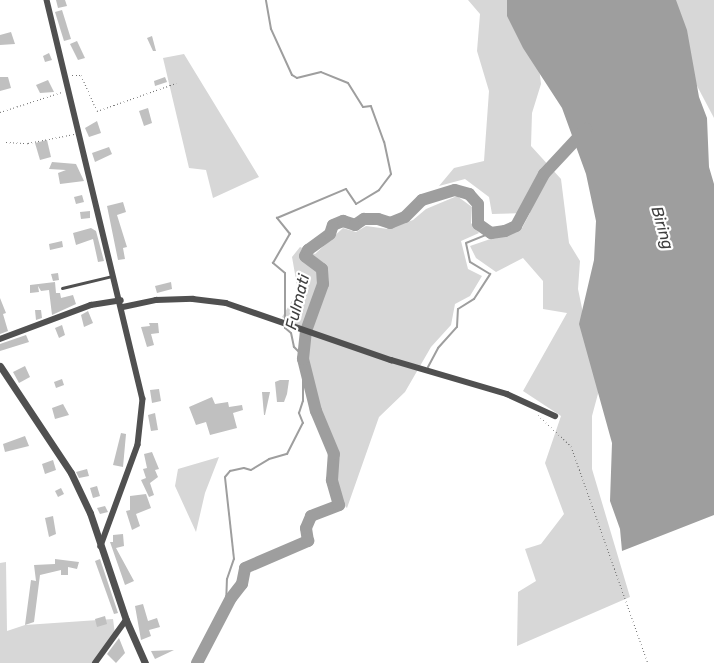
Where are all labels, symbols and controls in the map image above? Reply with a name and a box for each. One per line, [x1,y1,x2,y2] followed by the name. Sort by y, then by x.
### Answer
[647,204,677,252] water label: Biring
[282,272,314,332] water label: Fulmati

